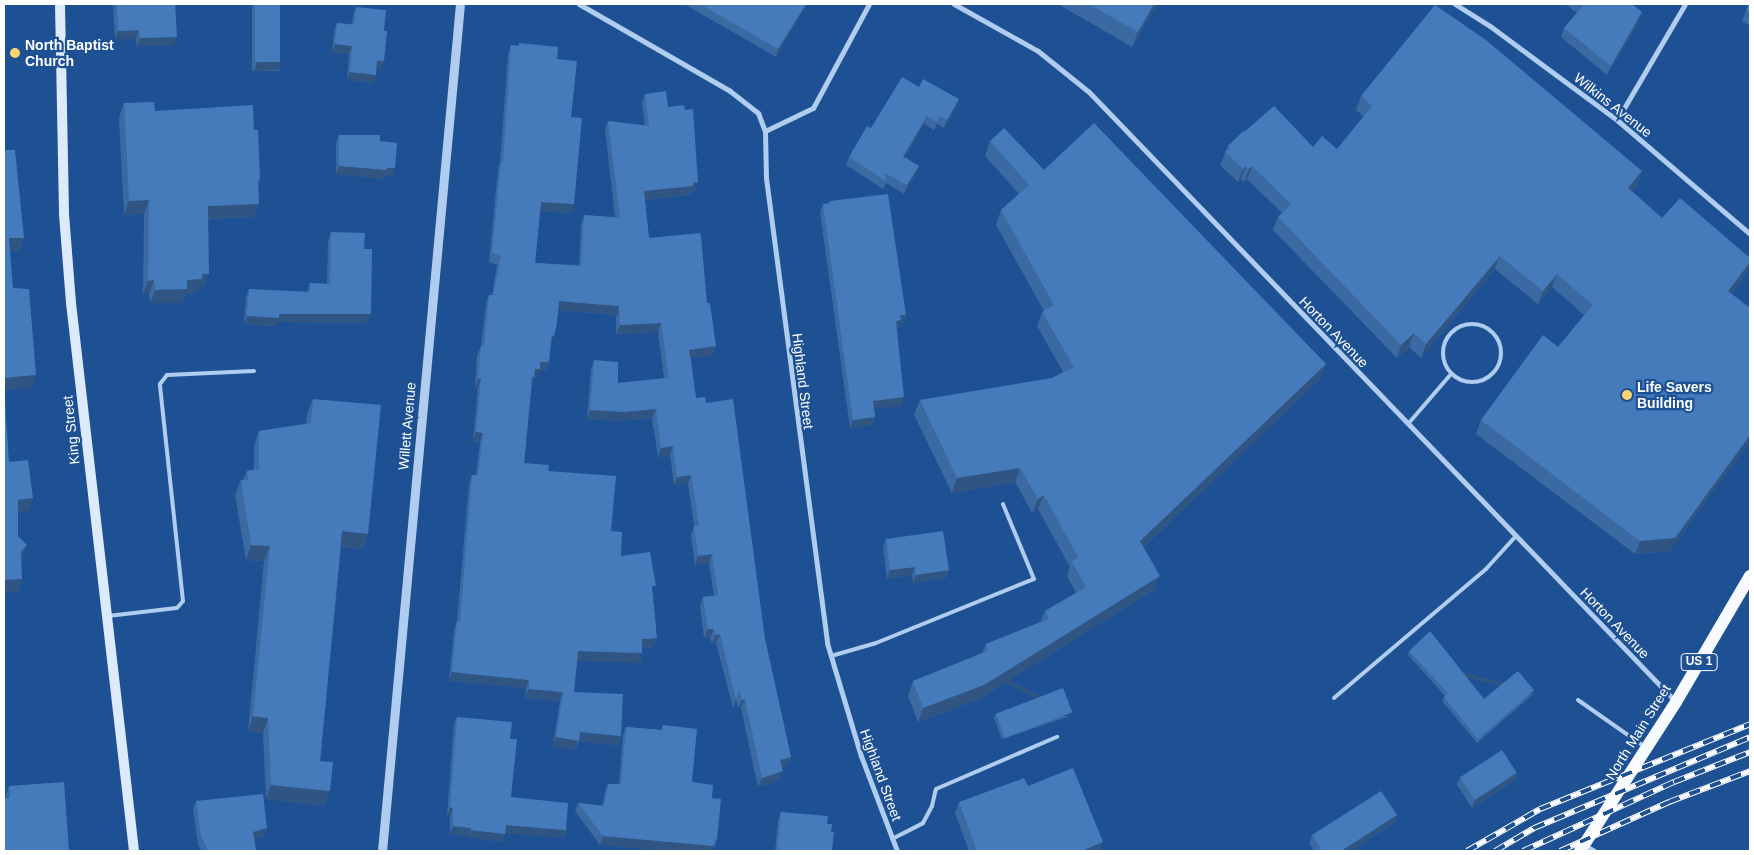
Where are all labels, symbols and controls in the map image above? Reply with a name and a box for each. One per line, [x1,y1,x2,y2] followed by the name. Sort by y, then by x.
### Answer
[25,37,114,70] place label: North Baptist Church
[9,47,21,59] marker: North Baptist Church
[1570,69,1656,141] street label: Wilkins Avenue
[1296,293,1372,371] street label: Horton Avenue
[789,332,817,430] street label: Highland Street
[1637,379,1712,412] place label: Life Savers Building
[395,381,419,471] street label: Willett Avenue
[1621,389,1633,401] marker: Life Savers Building
[59,395,83,465] street label: King Street
[1577,584,1653,662] street label: Horton Avenue
[1680,652,1718,672] road number: US 1
[1602,681,1674,783] street label: North Main Street
[857,727,905,823] street label: Highland Street

